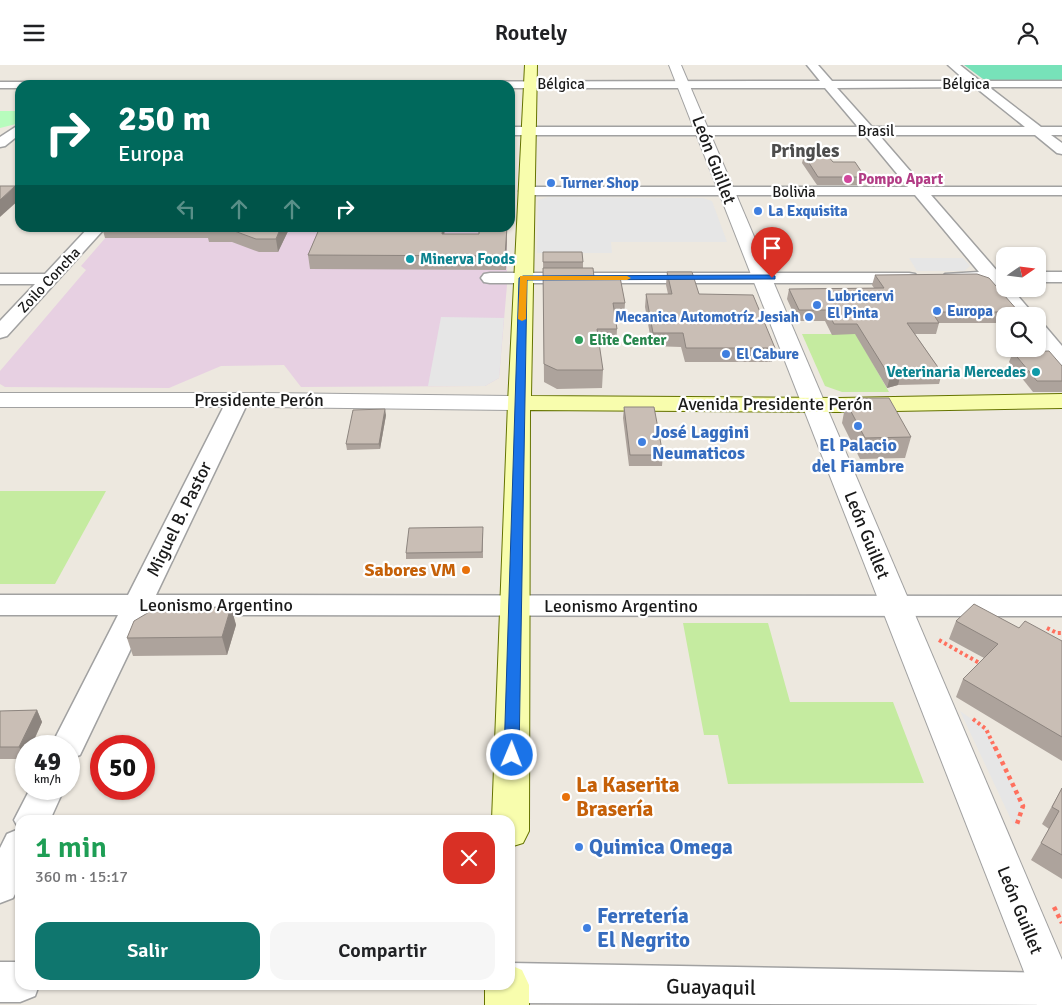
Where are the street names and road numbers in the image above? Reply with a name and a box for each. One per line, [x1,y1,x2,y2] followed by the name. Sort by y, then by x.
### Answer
[537,75,585,93] street label: Bélgica
[942,75,990,93] street label: Bélgica
[687,113,741,207] street label: León Guillet
[858,122,894,140] street label: Brasil
[772,183,816,201] street label: Bolivia
[14,243,84,317] street label: Zoilo Concha
[194,389,324,411] street label: Presidente Perón
[678,393,872,415] street label: Avenida Presidente Perón
[142,457,217,580] street label: Miguel B. Pastor
[839,488,895,582] street label: León Guillet
[139,594,293,616] street label: Leonismo Argentino
[544,595,698,617] street label: Leonismo Argentino
[992,863,1048,957] street label: León Guillet
[666,973,756,1001] street label: Guayaquil

